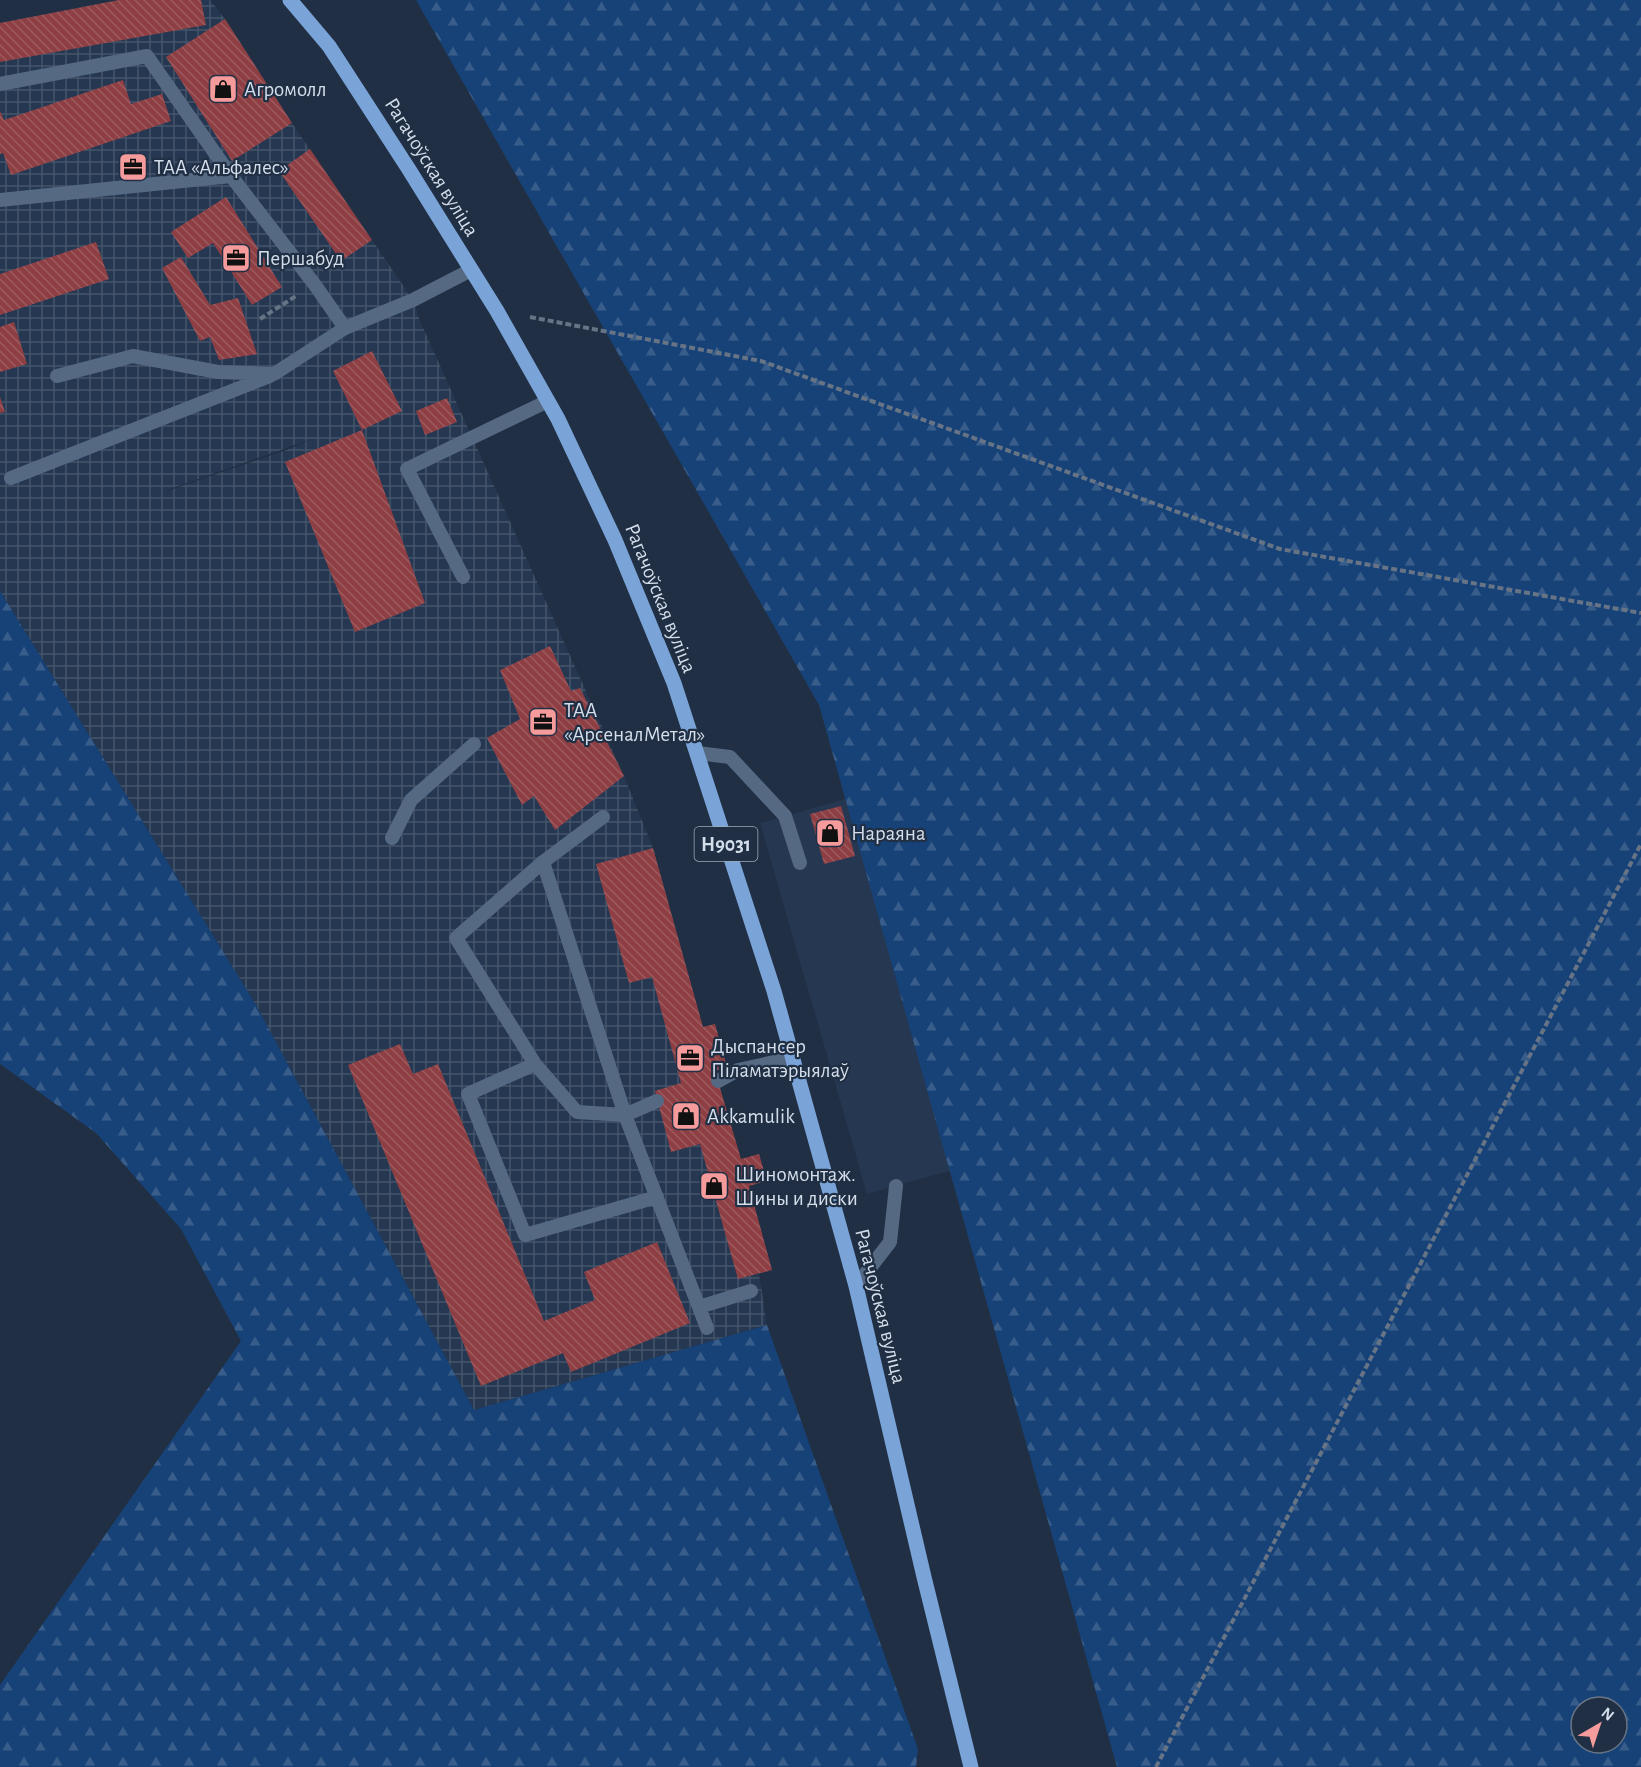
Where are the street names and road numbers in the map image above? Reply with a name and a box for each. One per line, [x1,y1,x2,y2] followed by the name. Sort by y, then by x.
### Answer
[381,94,483,241] street label: Рагачоўская вуліца
[621,521,700,676] street label: Рагачоўская вуліца
[694,827,758,861] road number: Н9031
[851,1226,910,1386] street label: Рагачоўская вуліца

